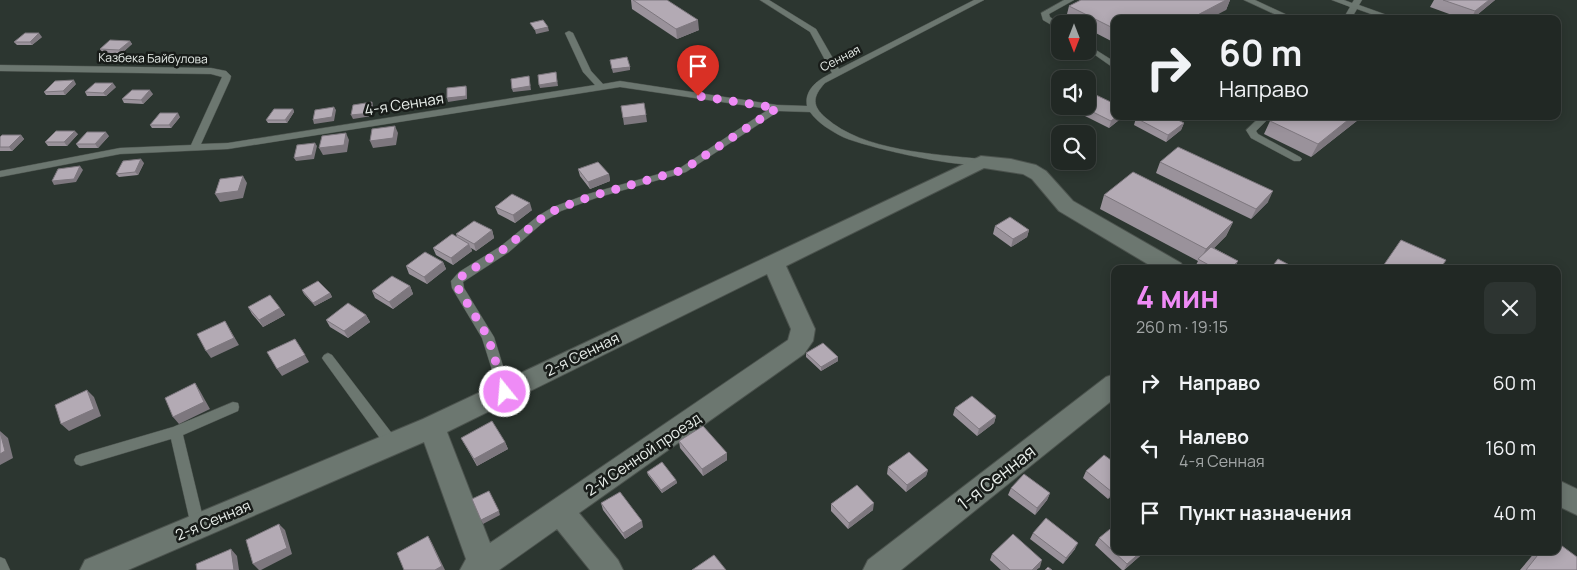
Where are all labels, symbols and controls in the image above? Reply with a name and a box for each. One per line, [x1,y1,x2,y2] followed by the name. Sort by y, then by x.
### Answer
[1051,15,1096,60] north arrow
[1051,15,1096,170] map controls
[1219,29,1302,77] text: 60 m
[1136,35,1201,100] icon: right
[817,41,863,75] street label: Сенная
[677,45,719,96] pin
[98,49,208,67] street label: Казбека Байбулова
[684,52,712,80] icon: arrive
[1051,70,1096,115] button: sound
[1219,74,1309,104] text: Направо
[363,87,445,121] street label: 4-я Сенная
[1051,125,1096,170] button: search
[1136,276,1219,317] text: 4 мин
[1484,282,1536,334] button: close
[1136,316,1228,338] text: 260 m · 19:15
[541,327,623,381] street label: 2-я Сенная
[478,365,530,417] position arrow
[1136,369,1164,397] icon: right
[1179,370,1260,396] text: Направо
[1493,370,1536,396] text: 60 m
[581,407,705,501] street label: 2-й Сенной проезд
[1179,424,1249,450] text: Налево
[1136,434,1164,462] icon: left
[1485,435,1536,461] text: 160 m
[952,439,1040,515] street label: 1-я Сенная
[1179,450,1265,472] text: 4-я Сенная
[172,495,254,545] street label: 2-я Сенная
[1136,499,1164,527] icon: arrive
[1179,500,1352,526] text: Пункт назначения
[1493,500,1536,526] text: 40 m

